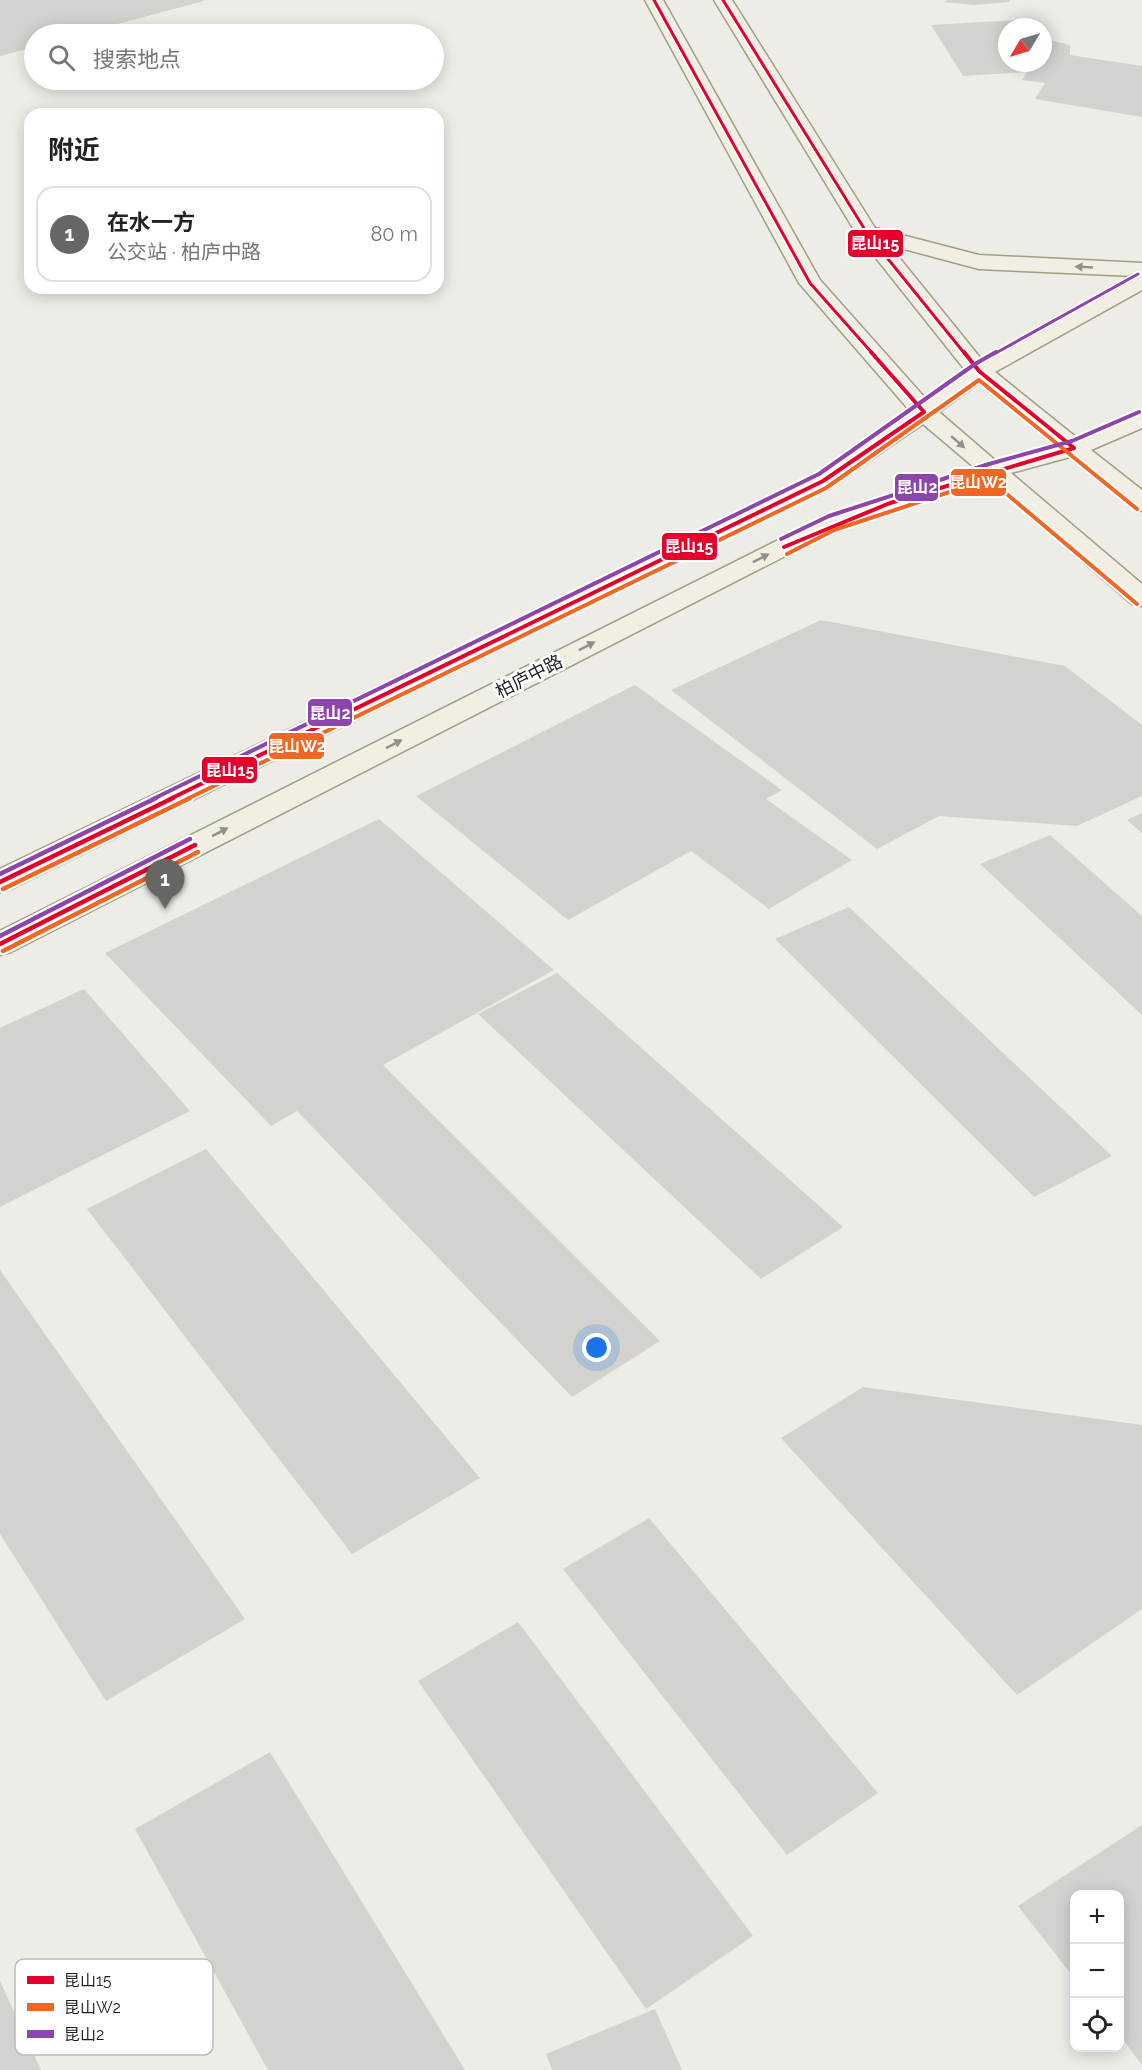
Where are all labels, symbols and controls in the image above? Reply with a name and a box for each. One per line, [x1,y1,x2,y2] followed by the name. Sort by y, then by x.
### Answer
[998,18,1052,72] north arrow
[24,24,444,90] search box
[45,41,78,74] icon: search
[93,46,181,72] text: 搜索地点
[48,135,100,165] text: 附近
[107,209,195,235] text: 在水一方
[65,222,74,246] text: 1
[370,222,418,246] text: 80 m
[847,229,904,258] line badge: 昆山15
[851,234,900,253] text: 昆山15
[107,240,261,264] text: 公交站 · 柏庐中路
[1074,263,1093,272] one-way arrow
[950,435,966,448] one-way arrow
[950,468,1007,497] line badge: 昆山W2
[894,473,939,502] line badge: 昆山2
[949,473,1007,492] text: 昆山W2
[896,478,938,497] text: 昆山2
[661,532,718,561] line badge: 昆山15
[665,537,714,556] text: 昆山15
[753,553,770,563] one-way arrow
[579,641,596,651] one-way arrow
[492,650,566,702] street label: 柏庐中路
[307,698,353,727] line badge: 昆山2
[309,704,351,723] text: 昆山2
[268,732,325,760] line badge: 昆山W2
[268,737,326,756] text: 昆山W2
[386,739,403,749] one-way arrow
[201,756,258,784] line badge: 昆山15
[206,761,255,780] text: 昆山15
[212,827,229,837] one-way arrow
[146,860,184,909] pin: 1
[582,1333,611,1362] your location
[1070,1890,1124,2052] map controls
[1070,1890,1124,1944] button: +
[1070,1944,1124,1998] button: −
[15,1959,213,2055] legend
[64,1971,112,1990] text: 昆山15
[64,1998,121,2017] text: 昆山W2
[1070,1998,1124,2052] button: locate
[64,2025,104,2044] text: 昆山2

